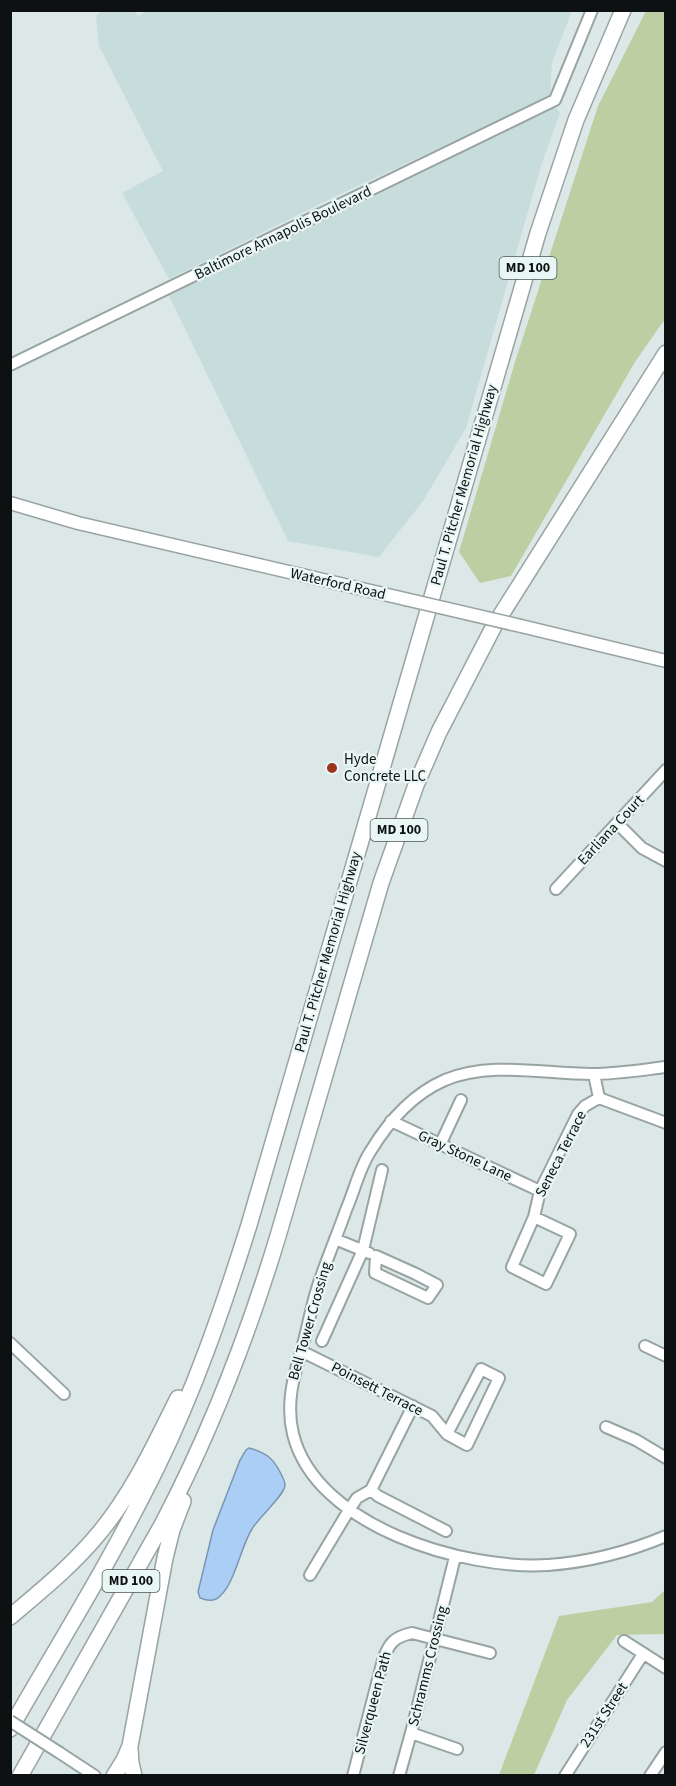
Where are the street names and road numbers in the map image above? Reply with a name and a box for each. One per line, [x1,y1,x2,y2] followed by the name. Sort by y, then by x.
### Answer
[191,181,375,285] street label: Baltimore Annapolis Boulevard
[500,257,556,279] road number: MD 100
[425,382,503,588] street label: Paul T. Pitcher Memorial Highway
[288,563,388,605] street label: Waterford Road
[573,790,649,870] street label: Earliana Court
[370,819,428,841] road number: MD 100
[289,849,367,1055] street label: Paul T. Pitcher Memorial Highway
[530,1107,592,1201] street label: Seneca Terrace
[415,1125,515,1187] street label: Gray Stone Lane
[283,1259,337,1383] street label: Bell Tower Crossing
[327,1357,427,1421] street label: Poinsett Terrace
[102,1570,160,1592] road number: MD 100
[403,1603,453,1728] street label: Schramms Crossing
[349,1649,397,1757] street label: Silverqueen Path
[575,1678,633,1752] street label: 231st Street

